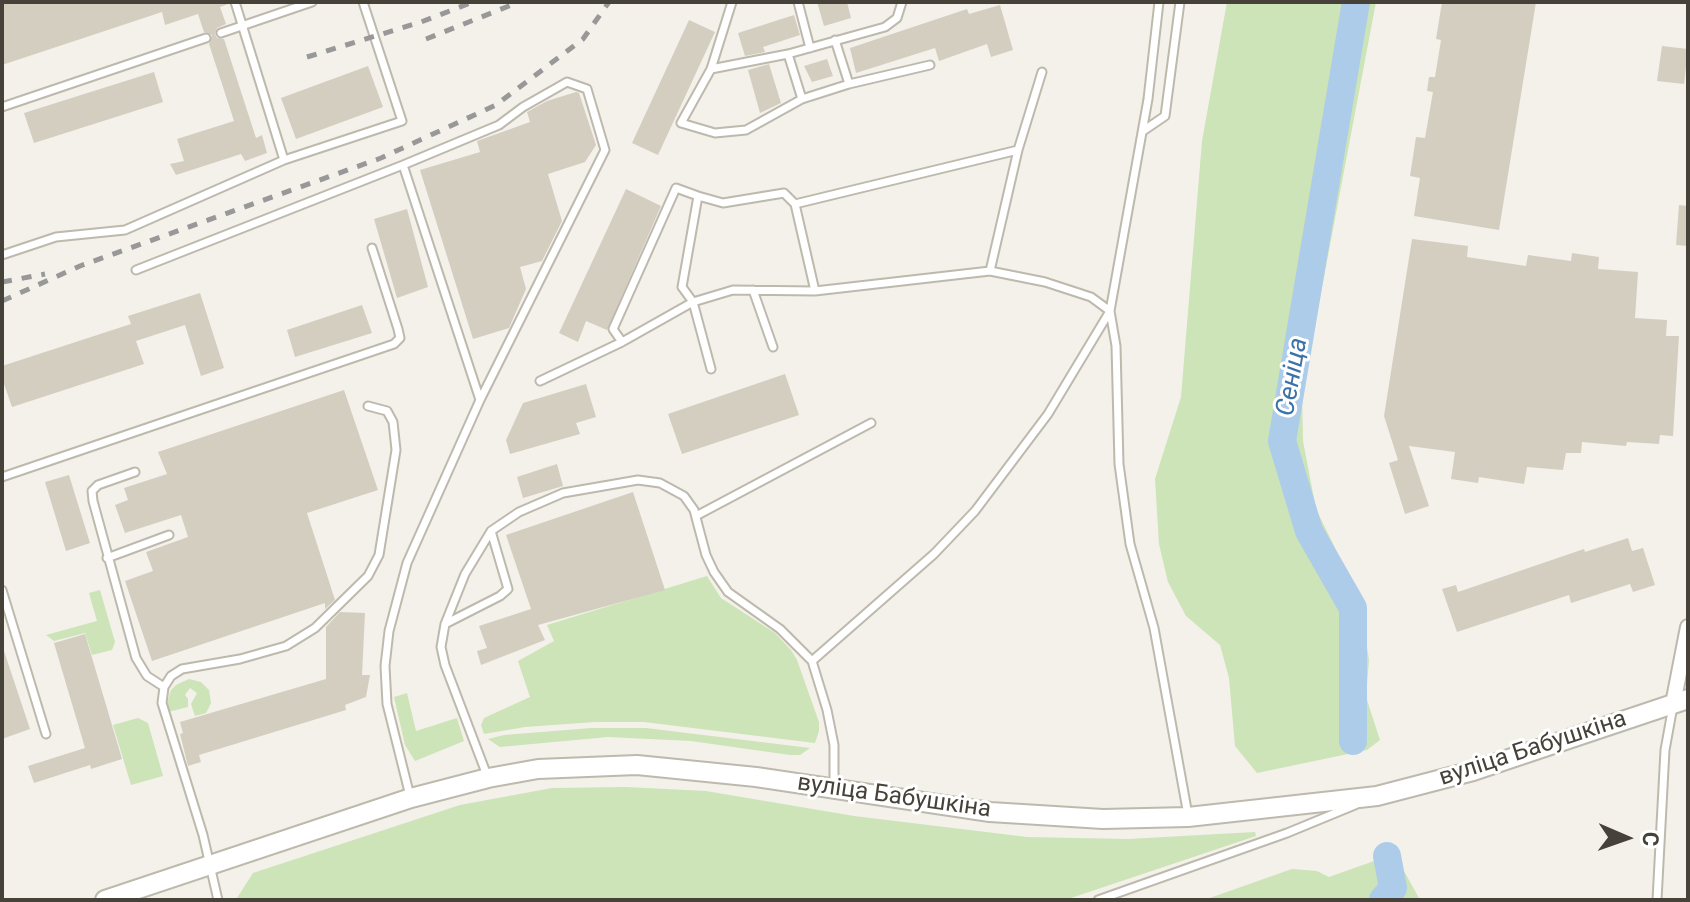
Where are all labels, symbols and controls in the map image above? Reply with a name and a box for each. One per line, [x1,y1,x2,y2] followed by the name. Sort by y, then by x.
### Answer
[1271,335,1315,419] water label: Сеніца
[1436,705,1630,793] street label: вуліца Бабушкіна
[795,769,993,825] street label: вуліца Бабушкіна
[1586,798,1666,878] north arrow
[1638,831,1663,846] text: С

